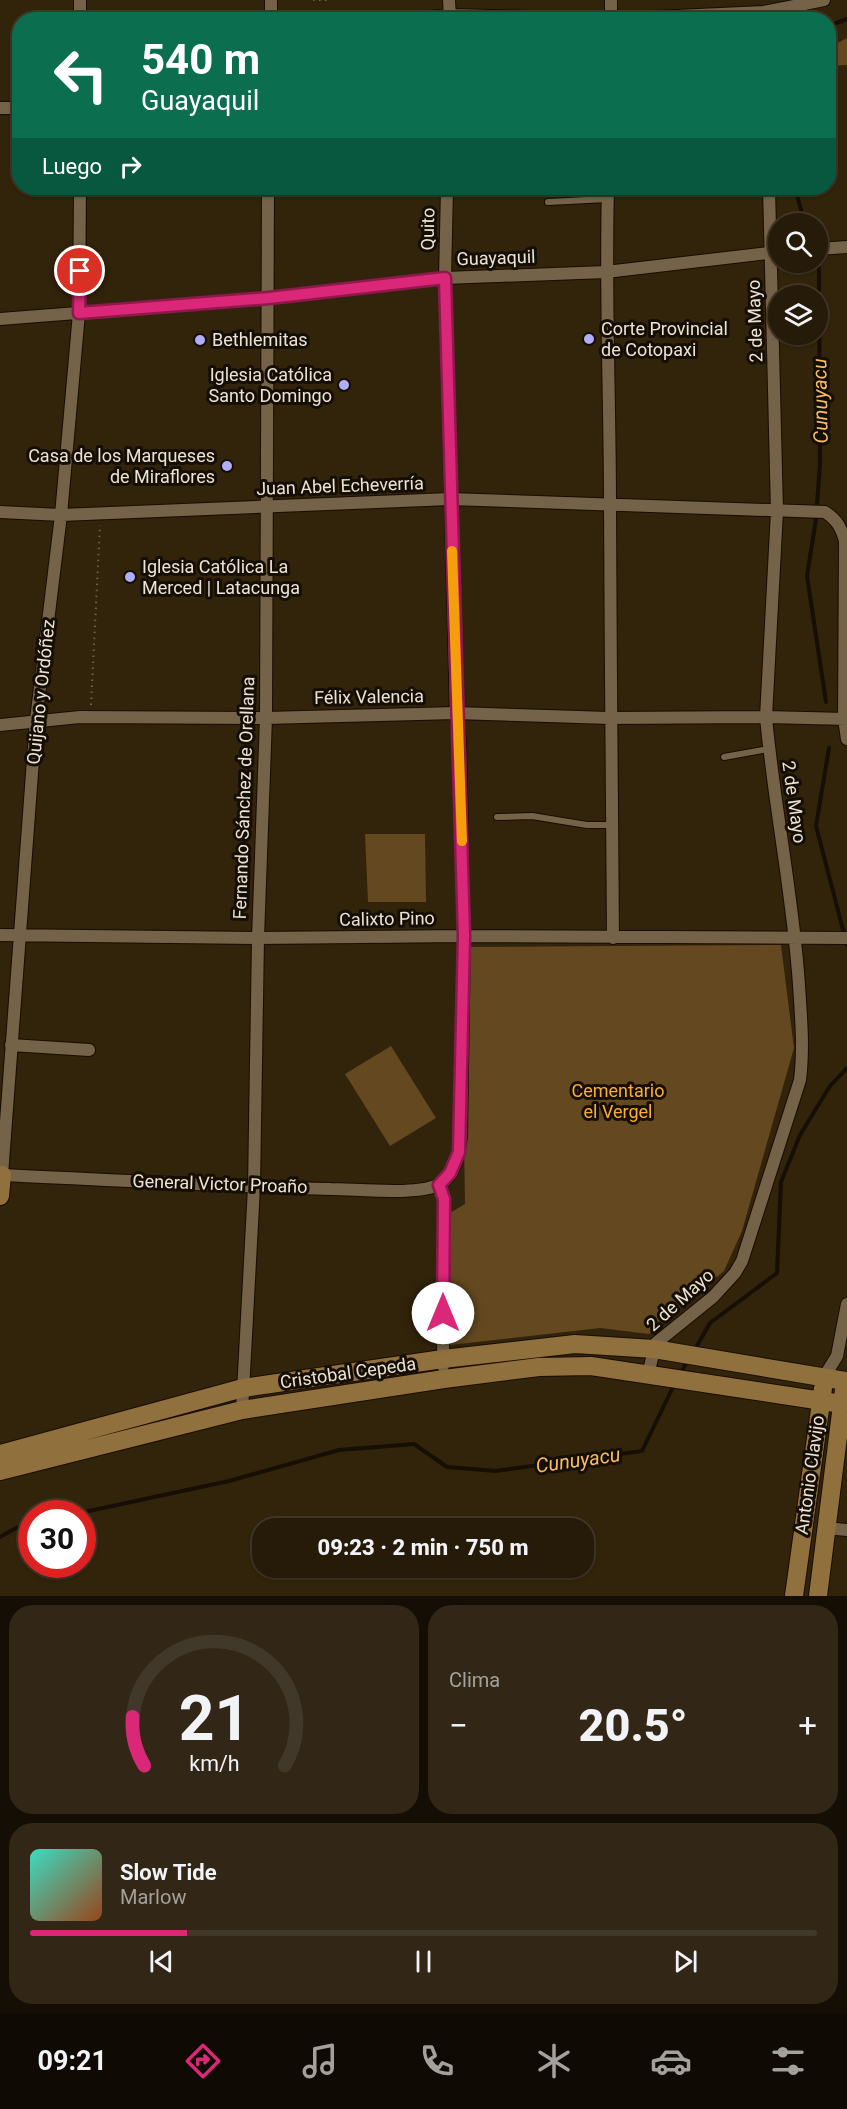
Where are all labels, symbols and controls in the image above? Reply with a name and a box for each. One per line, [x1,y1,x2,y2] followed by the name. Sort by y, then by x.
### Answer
[141,35,260,84] text: 540 m
[42,36,120,114] icon: left
[141,85,259,117] text: Guayaquil
[114,150,147,183] icon: right
[42,154,102,179] text: Luego
[417,207,438,251] street label: Quito
[768,213,828,345] map controls
[768,213,828,273] button: search
[54,245,105,296] pin
[456,246,536,269] street label: Guayaquil
[63,254,96,287] icon: arrive
[743,279,766,363] street label: 2 de Mayo
[768,285,828,345] button: layers
[601,318,728,360] place label: Corte Provincial de Cotopaxi
[212,329,308,350] place label: Bethlemitas
[582,332,596,346] marker: Corte Provincial de Cotopaxi
[193,333,207,347] marker: Bethlemitas
[807,358,833,444] water label: Cunuyacu
[209,364,332,406] place label: Iglesia Católica Santo Domingo
[337,378,351,392] marker: Iglesia Católica Santo Domingo
[28,445,215,487] place label: Casa de los Marqueses de Miraflores
[220,459,234,473] marker: Casa de los Marqueses de Miraflores
[256,472,424,499] street label: Juan Abel Echeverría
[142,556,300,598] place label: Iglesia Católica La Merced | Latacunga
[123,570,137,584] marker: Iglesia Católica La Merced | Latacunga
[22,618,59,765] street label: Quijano y Ordóñez
[229,676,258,920] street label: Fernando Sánchez de Orellana
[314,685,424,708] street label: Félix Valencia
[778,759,811,844] street label: 2 de Mayo
[339,907,435,930] street label: Calixto Pino
[572,1080,664,1122] park label: Cementario el Vergel
[132,1170,308,1197] street label: General Victor Proaño
[642,1264,717,1335] street label: 2 de Mayo
[411,1281,475,1345] position arrow
[279,1353,417,1392] street label: Cristobal Cepeda
[791,1414,828,1536] street label: Antonio Clavijo
[534,1442,622,1478] water label: Cunuyacu
[18,1500,96,1578] speed limit sign: 30
[318,1535,528,1560] text: 09:23 · 2 min · 750 m
[449,1668,500,1692] text: Clima
[178,1682,250,1755] text: 21
[579,1699,688,1752] text: 20.5°
[449,1706,468,1745] text: −
[798,1706,817,1745] text: +
[189,1752,239,1777] text: km/h
[120,1860,217,1885] text: Slow Tide
[120,1885,186,1909] text: Marlow
[145,1945,178,1978] icon: previous
[407,1945,440,1978] icon: pause
[669,1945,702,1978] icon: next
[182,2040,224,2082] icon: directions
[299,2040,341,2082] icon: music
[416,2040,458,2082] icon: phone
[533,2040,575,2082] icon: climate
[650,2040,692,2082] icon: car
[767,2040,809,2082] icon: filters
[38,2045,107,2077] text: 09:21

